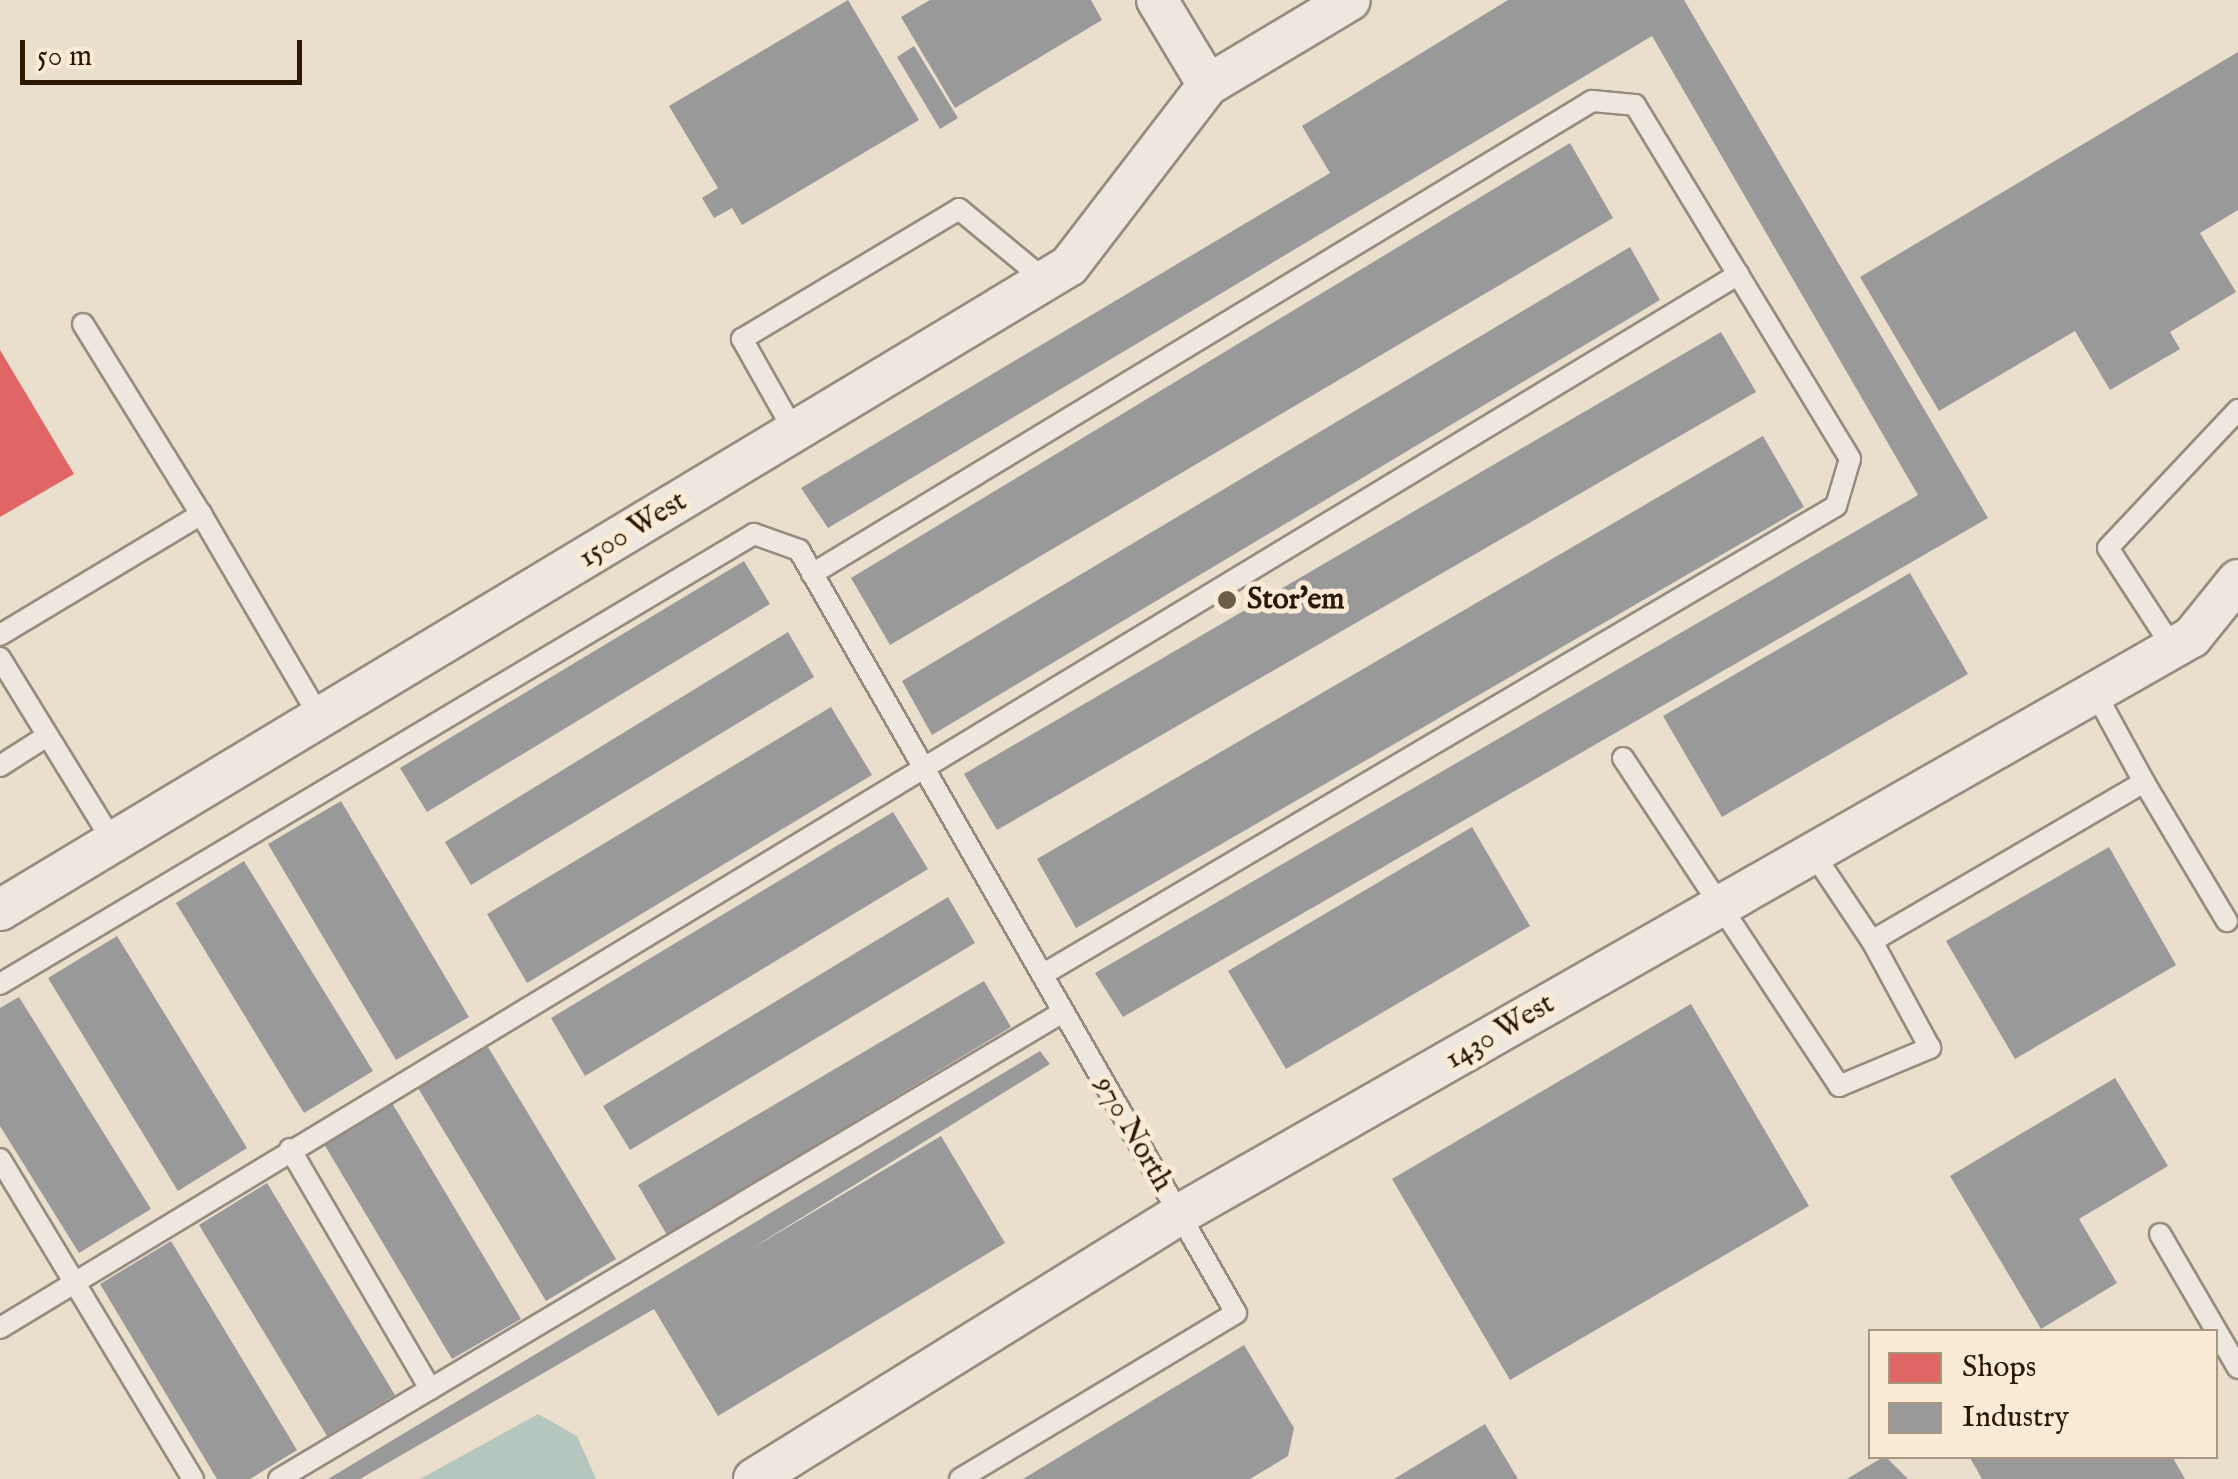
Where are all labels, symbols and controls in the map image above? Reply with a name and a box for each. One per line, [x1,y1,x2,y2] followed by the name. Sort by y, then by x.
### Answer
[25,20,308,82] scale bar
[37,38,92,76] text: 50 m
[572,484,694,576] street label: 1500 West
[1247,582,1344,618] place label: Stor'em
[1216,589,1238,611] marker: Stor'em
[1439,986,1561,1078] street label: 1430 West
[1086,1070,1180,1198] street label: 970 North
[1868,1329,2218,1459] legend
[1962,1349,2036,1387] text: Shops
[1962,1399,2069,1437] text: Industry

